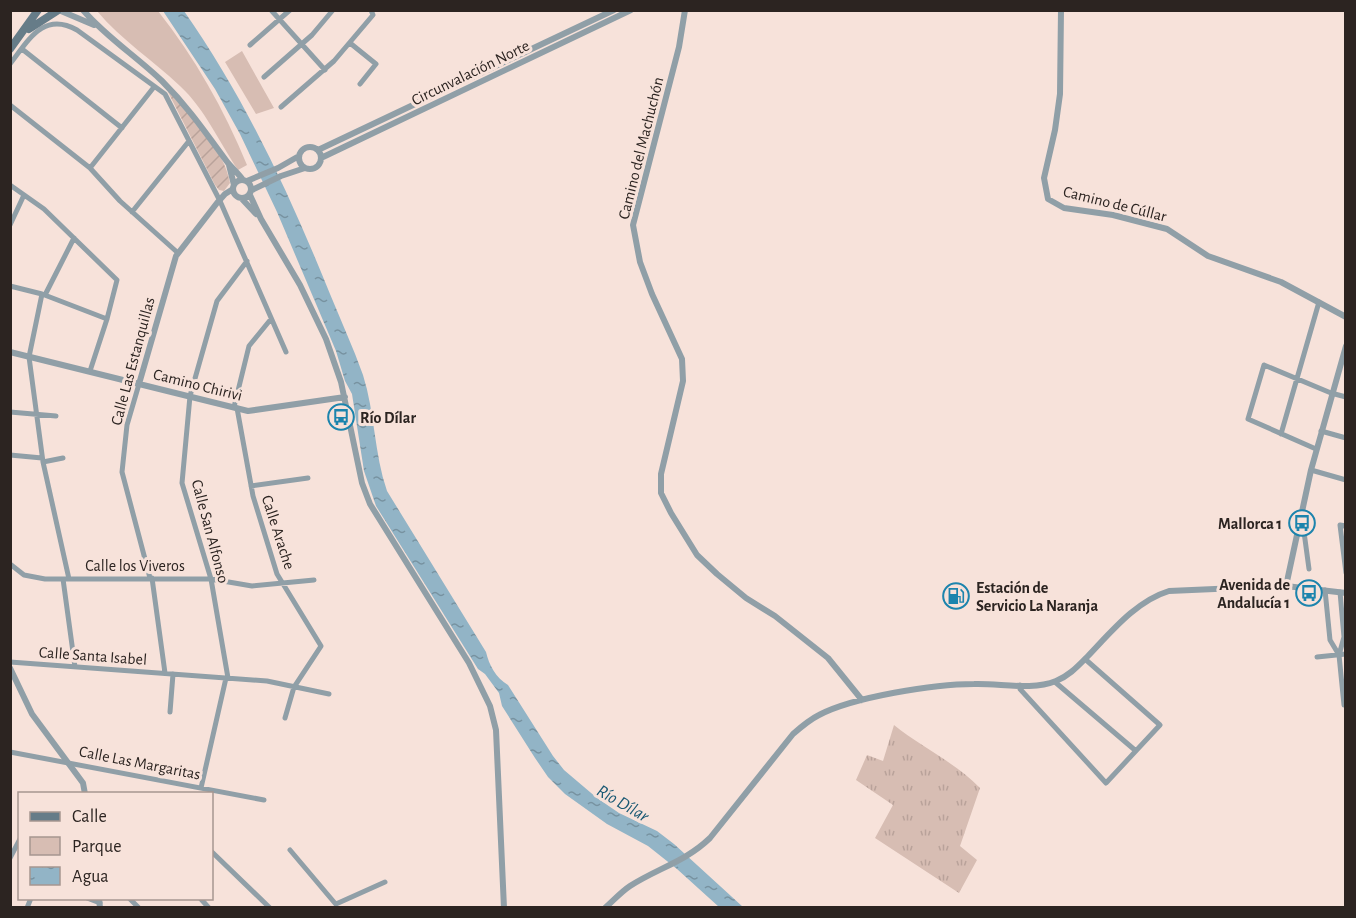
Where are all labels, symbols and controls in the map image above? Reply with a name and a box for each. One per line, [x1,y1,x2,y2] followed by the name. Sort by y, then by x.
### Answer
[409,37,532,108] street label: Circunvalación Norte
[616,75,666,221] street label: Camino del Machuchón
[1061,183,1169,225] street label: Camino de Cúllar
[108,295,158,427] street label: Calle Las Estanquillas
[152,366,244,404] street label: Camino Chirivi
[326,402,356,432] bus stop icon: Río Dílar
[360,410,416,426] place label: Río Dílar
[189,478,232,585] street label: Calle San Alfonso
[259,493,298,571] street label: Calle Arache
[1287,508,1317,538] bus stop icon: Mallorca 1
[1218,516,1282,532] place label: Mallorca 1
[85,558,185,574] street label: Calle los Viveros
[1217,577,1290,611] place label: Avenida de Andalucía 1
[1294,578,1324,608] bus stop icon: Avenida de Andalucía 1
[976,580,1098,615] place label: Estación de Servicio La Naranja
[941,581,971,611] fuel station icon: Estación de Servicio La Naranja
[38,644,148,668] street label: Calle Santa Isabel
[78,743,202,783] street label: Calle Las Margaritas
[593,782,653,826] water label: Río Dílar
[18,792,213,900] legend
[72,808,107,826] text: Calle
[72,838,121,856] text: Parque
[72,868,109,886] text: Agua

